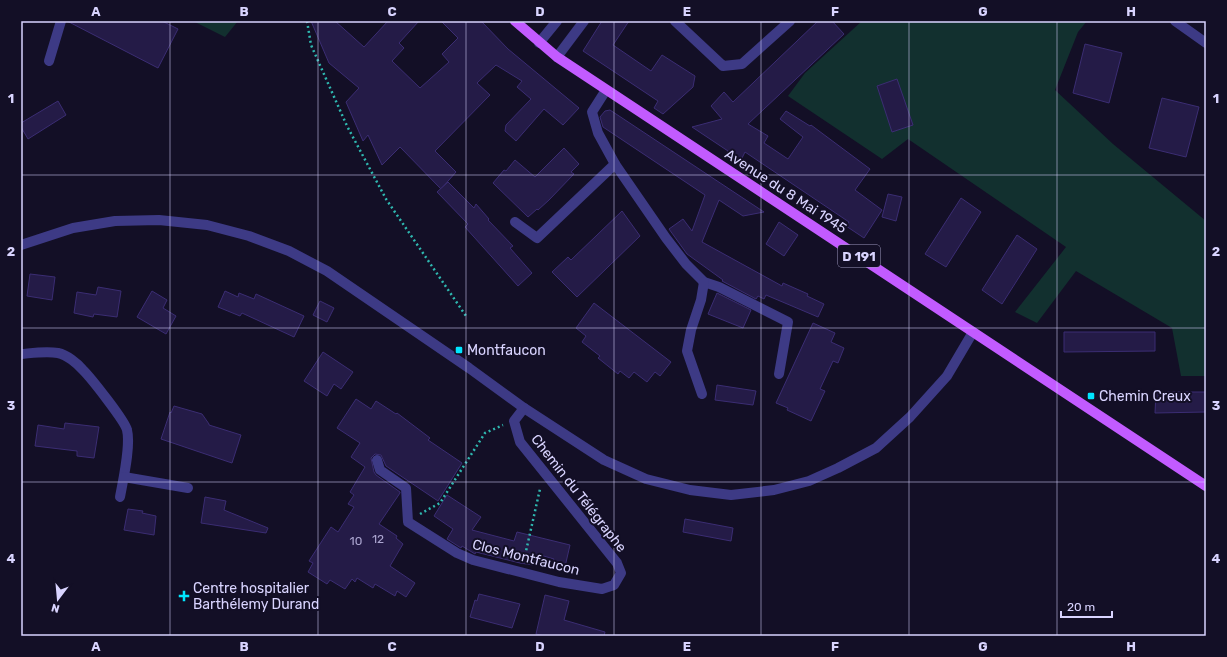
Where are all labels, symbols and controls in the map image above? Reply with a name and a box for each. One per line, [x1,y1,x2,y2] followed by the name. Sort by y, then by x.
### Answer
[91,4,101,19] text: A
[239,4,249,19] text: B
[387,4,397,19] text: C
[535,4,545,19] text: D
[683,4,691,19] text: E
[831,4,839,19] text: F
[978,4,988,19] text: G
[1126,4,1136,19] text: H
[8,91,14,106] text: 1
[1213,91,1219,106] text: 1
[722,146,850,237] street label: Avenue du 8 Mai 1945
[7,244,15,259] text: 2
[1212,244,1220,259] text: 2
[838,245,880,267] road number: D 191
[467,342,546,359] place label: Montfaucon
[454,345,464,355] marker: Montfaucon
[1099,388,1191,405] place label: Chemin Creux
[1086,391,1096,401] marker: Chemin Creux
[7,398,16,413] text: 3
[1212,398,1221,413] text: 3
[527,431,630,556] street label: Chemin du Télégraphe
[372,532,384,546] house number: 12
[350,534,362,548] house number: 10
[470,536,581,579] street label: Clos Montfaucon
[7,551,16,566] text: 4
[1212,551,1221,566] text: 4
[38,579,78,619] north arrow
[193,580,319,613] place label: Centre hospitalier Barthélemy Durand
[178,590,190,602] marker: Centre hospitalier Barthélemy Durand
[1061,593,1112,619] scale bar
[1067,600,1095,614] text: 20 m
[50,601,61,615] text: N
[91,639,101,654] text: A
[239,639,249,654] text: B
[387,639,397,654] text: C
[535,639,545,654] text: D
[683,639,691,654] text: E
[831,639,839,654] text: F
[978,639,988,654] text: G
[1126,639,1136,654] text: H

